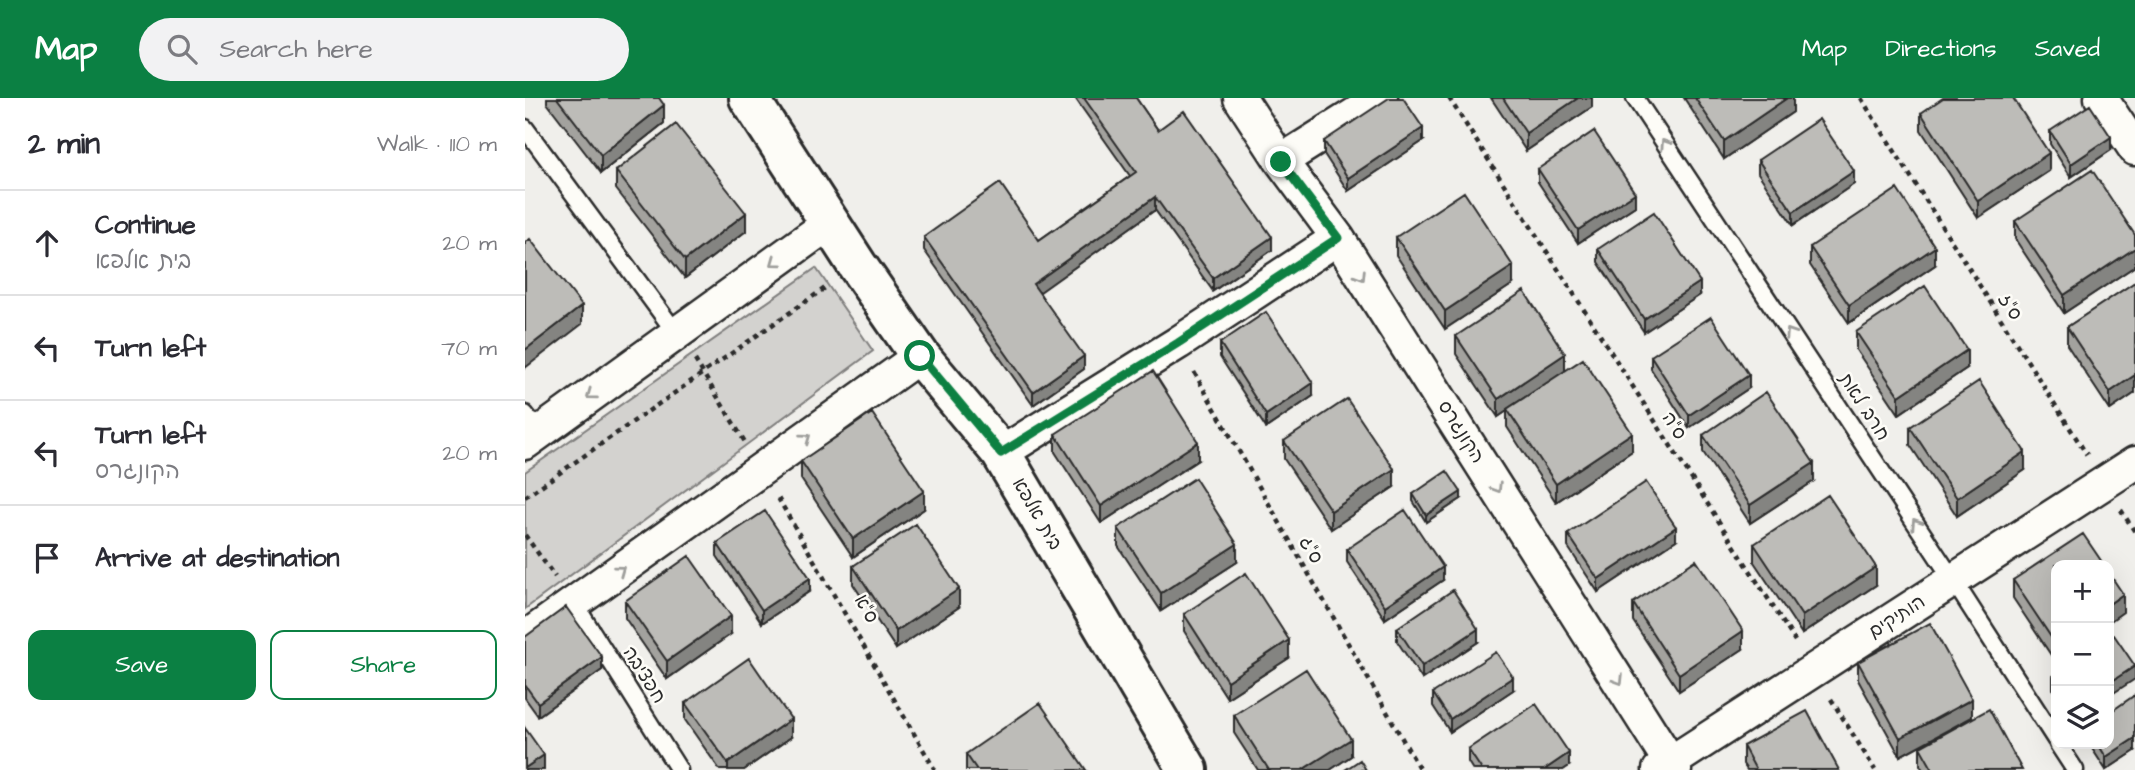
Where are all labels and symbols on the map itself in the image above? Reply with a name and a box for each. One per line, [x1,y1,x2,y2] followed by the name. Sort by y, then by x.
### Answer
[1660,138,1673,151] one-way arrow
[1265,146,1296,177] route end
[770,254,783,266] one-way arrow
[1353,268,1366,281] one-way arrow
[1991,288,2029,326] street label: ס"ז
[1786,328,1799,341] one-way arrow
[904,340,935,371] route start
[1831,367,1896,446] street label: חרב לאת
[586,387,599,399] one-way arrow
[1431,395,1491,469] street label: הקונגרס
[1655,407,1693,445] street label: ס"ה
[798,433,811,446] one-way arrow
[1005,473,1069,555] street label: בית אלפא
[1488,481,1501,494] one-way arrow
[1912,518,1924,531] one-way arrow
[1292,531,1330,569] street label: ס"ג
[612,566,625,578] one-way arrow
[1863,588,1931,646] street label: הותיקים
[847,590,885,628] street label: ס"א
[616,641,672,709] street label: חפציבה
[1610,673,1623,686] one-way arrow

